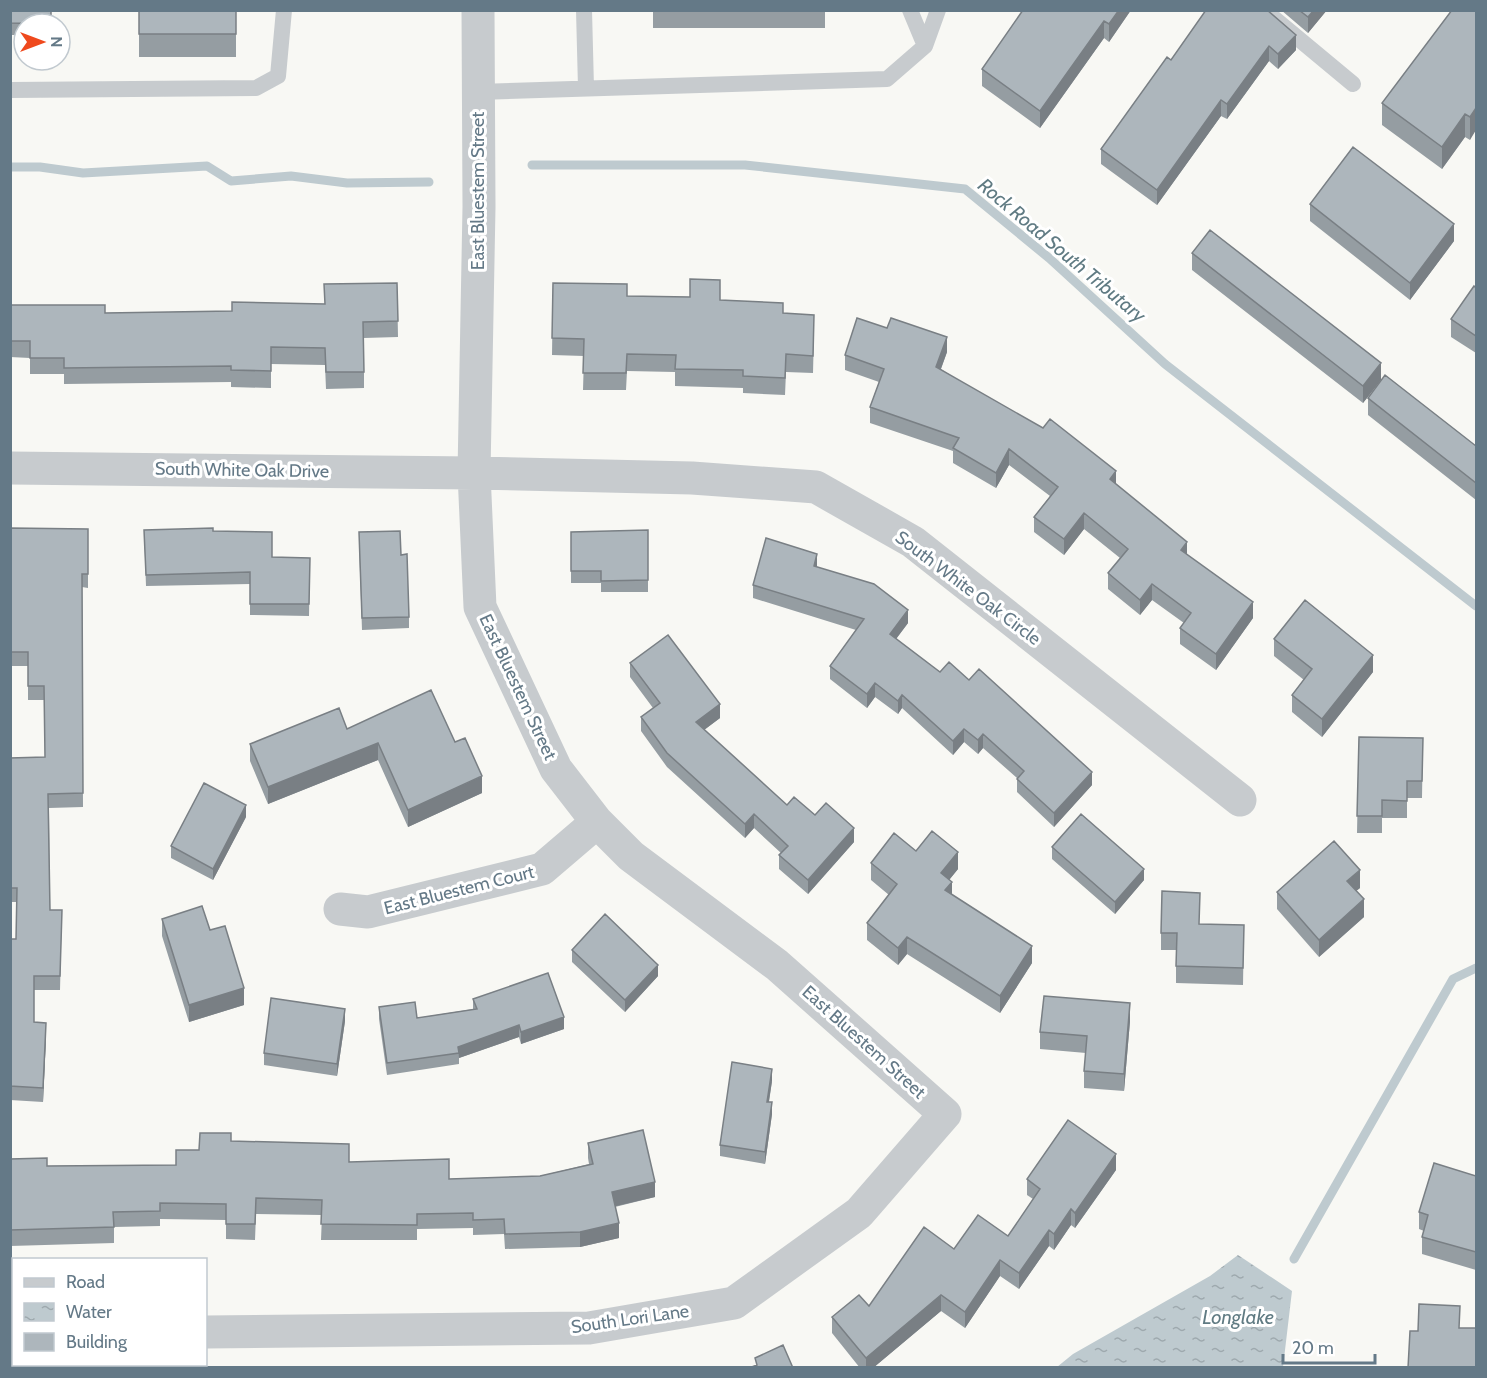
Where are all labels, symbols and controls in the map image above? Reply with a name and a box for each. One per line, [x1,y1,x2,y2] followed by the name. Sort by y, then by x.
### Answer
[12,12,72,72] north arrow
[47,36,66,48] text: N
[467,112,489,270] street label: East Bluestem Street
[973,173,1151,328] water label: Rock Road South Tributary
[155,457,329,483] street label: South White Oak Drive
[891,526,1045,650] street label: South White Oak Circle
[475,611,561,763] street label: East Bluestem Street
[382,861,536,919] street label: East Bluestem Court
[798,981,930,1103] street label: East Bluestem Street
[12,1258,207,1366] legend
[66,1271,105,1293] text: Road
[570,1300,690,1338] street label: South Lori Lane
[66,1301,112,1323] text: Water
[1202,1305,1274,1329] water label: Longlake
[1283,1327,1374,1365] scale bar
[66,1331,128,1353] text: Building
[1292,1337,1334,1359] text: 20 m

